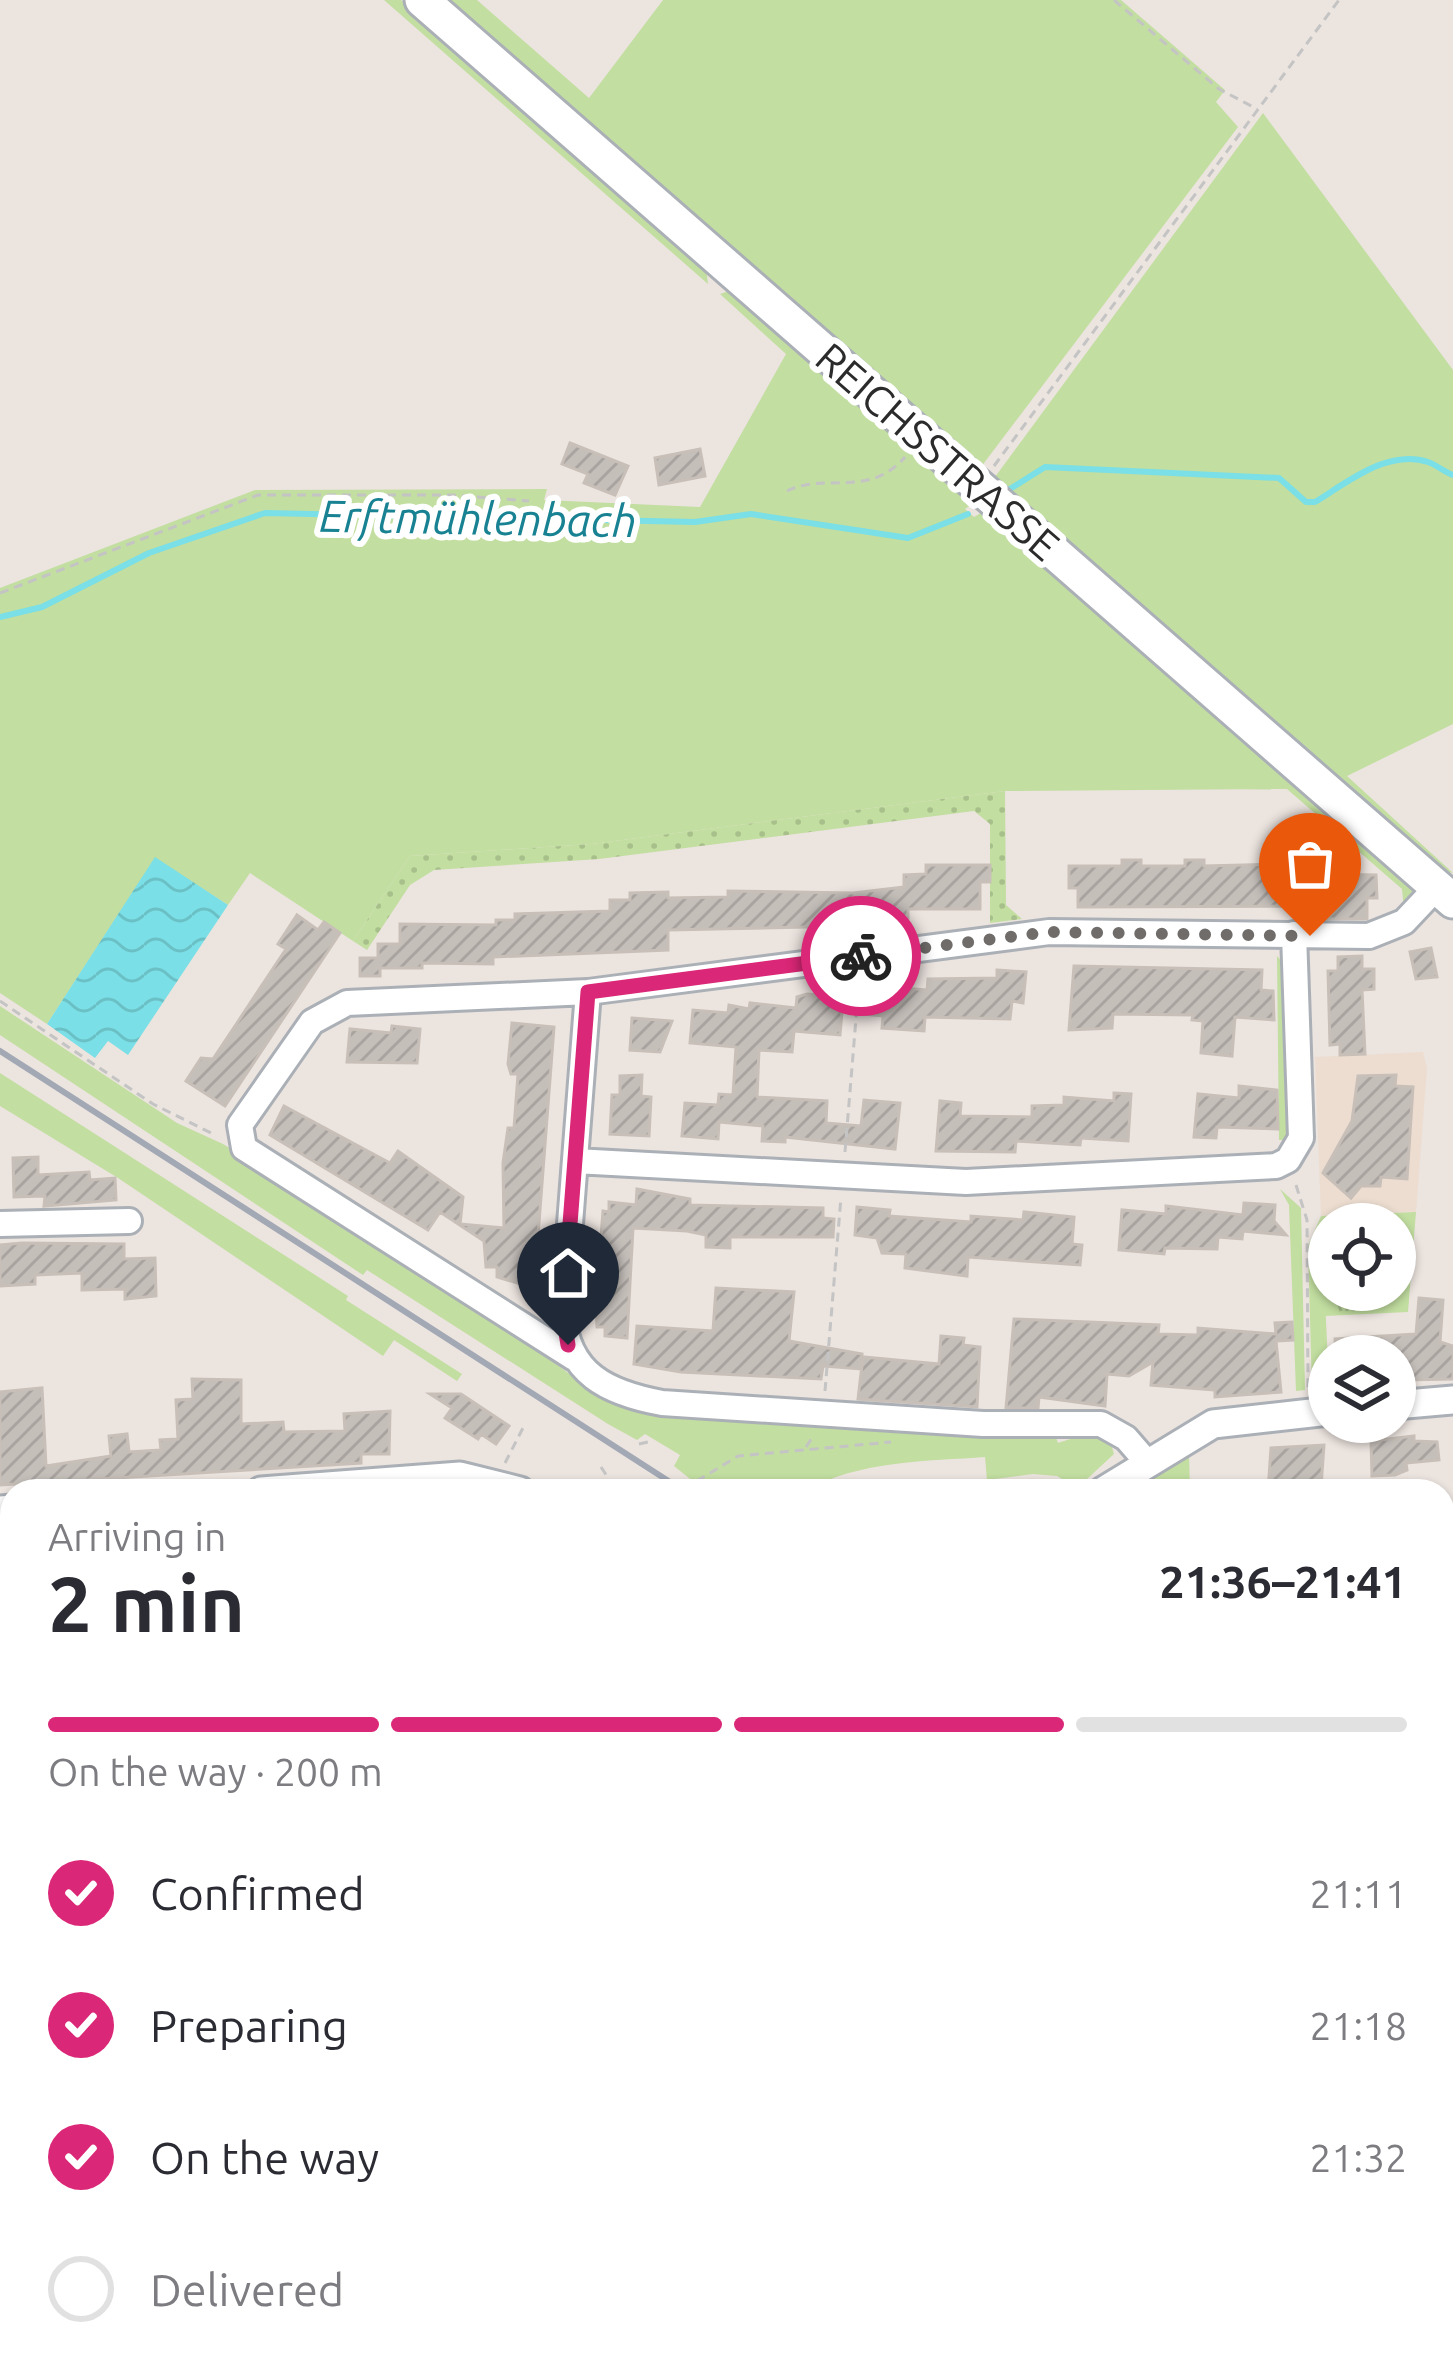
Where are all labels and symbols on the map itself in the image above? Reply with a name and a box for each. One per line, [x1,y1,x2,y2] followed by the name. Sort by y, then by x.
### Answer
[807,333,1069,569] street label: REICHSSTRASSE
[319,490,637,547] water label: Erftmühlenbach
[1259,813,1361,936] pin
[801,896,921,1016] courier
[517,1222,619,1345] pin

